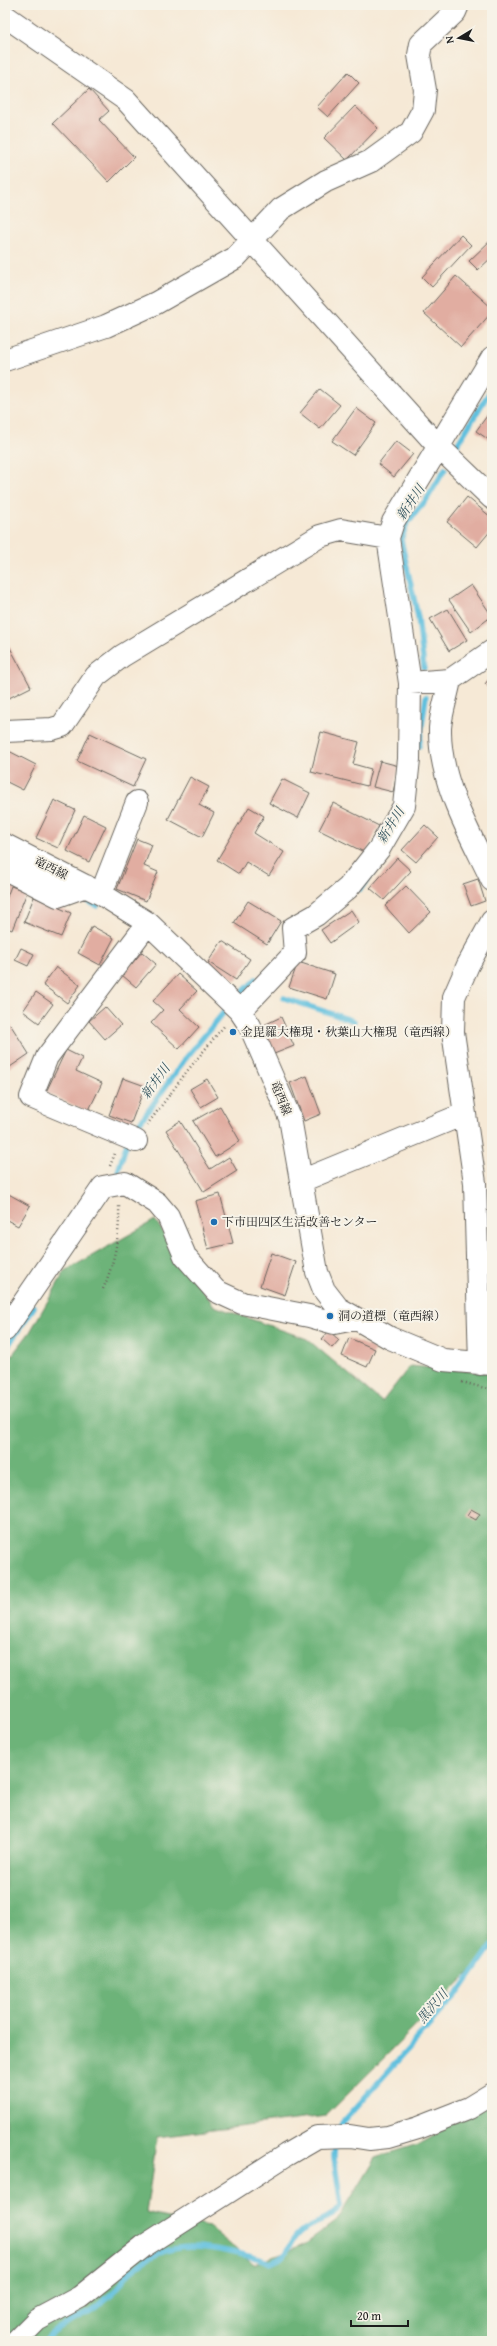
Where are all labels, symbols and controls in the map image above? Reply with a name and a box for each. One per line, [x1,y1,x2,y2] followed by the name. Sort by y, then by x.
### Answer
[439,18,479,58] north arrow
[441,34,458,45] text: N
[392,479,430,524] water label: 新井川
[372,802,410,847] water label: 新井川
[31,852,71,883] street label: 竜西線
[241,1023,457,1040] place label: 金毘羅大権現・秋葉山大権現（竜西線）
[228,1027,238,1037] marker: 金毘羅大権現・秋葉山大権現（竜西線）
[136,1058,176,1103] water label: 新井川
[267,1078,296,1118] street label: 竜西線
[222,1213,378,1230] place label: 下市田四区生活改善センター
[209,1217,219,1227] marker: 下市田四区生活改善センター
[338,1307,446,1324] place label: 洞の道標（竜西線）
[325,1311,335,1321] marker: 洞の道標（竜西線）
[412,1984,454,2027] water label: 黒沢川
[351,2302,408,2328] scale bar
[357,2307,381,2324] text: 20 m

